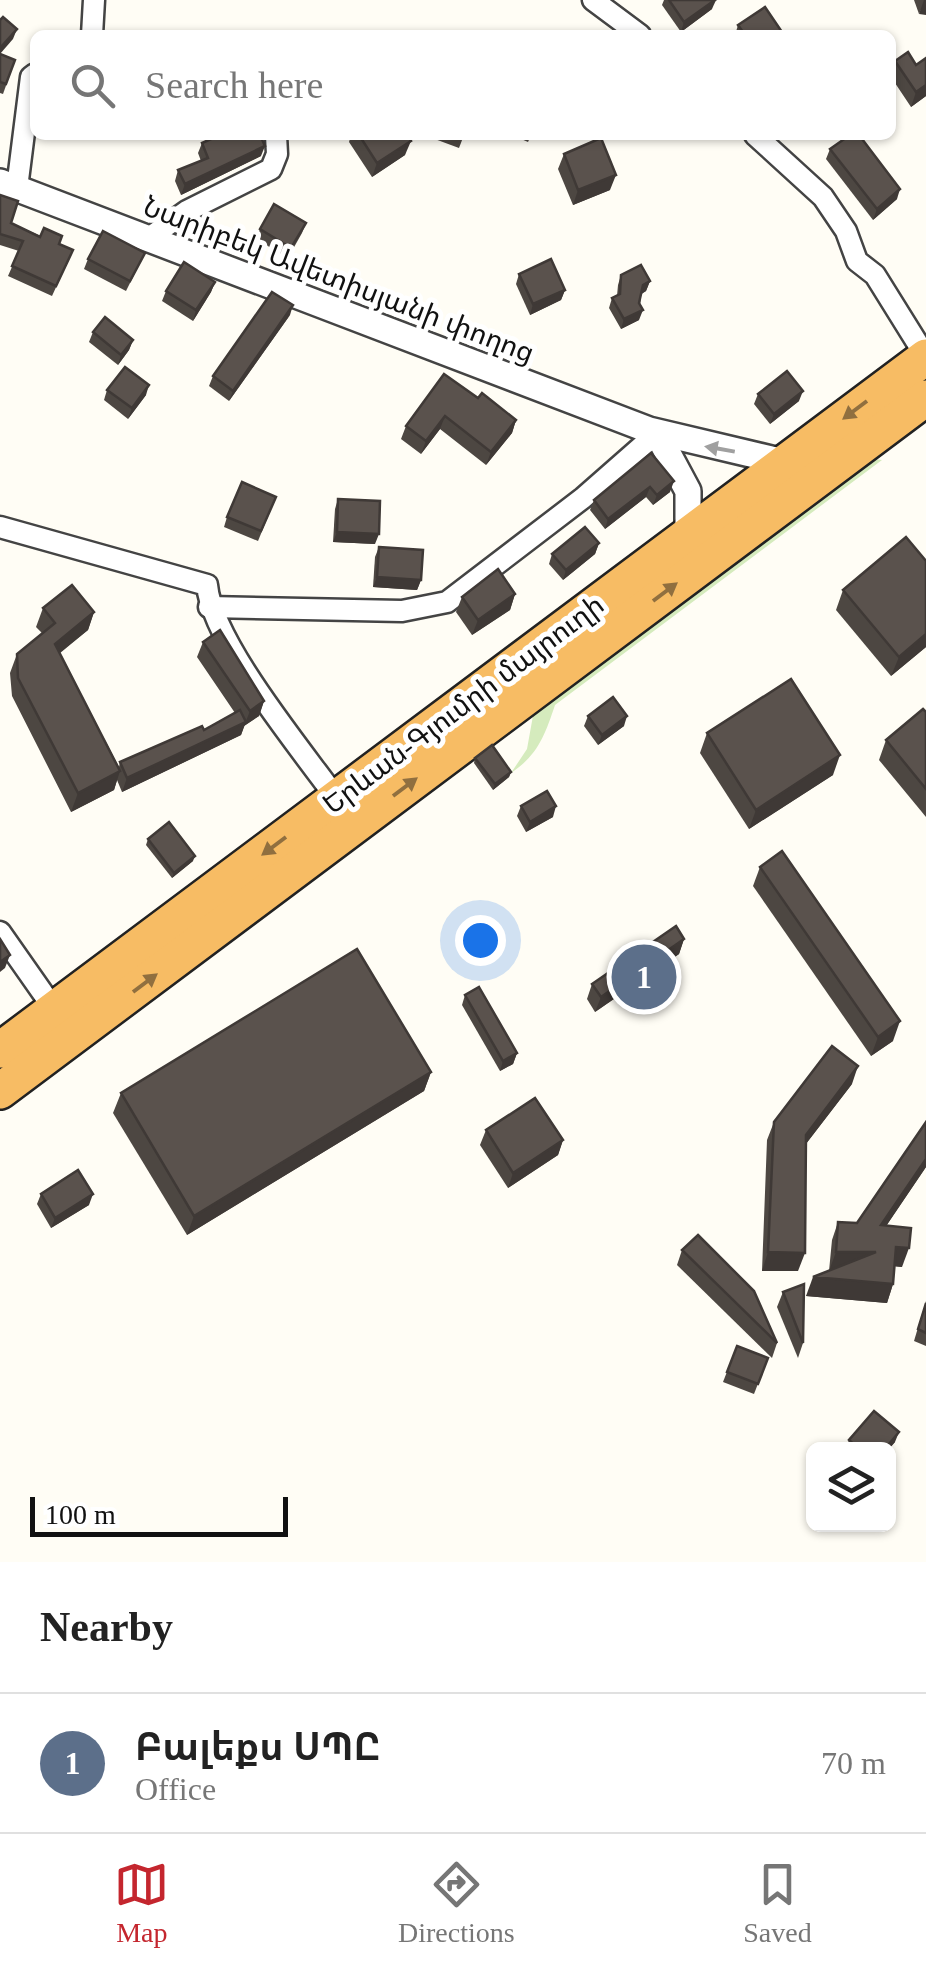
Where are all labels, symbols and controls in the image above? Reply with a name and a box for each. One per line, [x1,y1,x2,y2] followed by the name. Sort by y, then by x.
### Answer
[30,30,896,140] search box
[65,58,120,113] icon: search
[145,64,323,106] text: Search here
[139,190,539,369] street label: Նարիբեկ Ավետիսյանի փողոց
[842,399,868,419] one-way arrow
[704,441,735,456] one-way arrow
[652,583,678,603] one-way arrow
[317,589,610,821] street label: Երևան-Գյումրի մայրուղի
[392,778,418,798] one-way arrow
[261,836,287,855] one-way arrow
[455,915,506,966] your location
[612,940,676,1014] pin: 1
[132,973,158,993] one-way arrow
[806,1442,896,1532] map controls
[806,1442,896,1532] button: layers
[30,1492,288,1536] scale bar
[45,1499,116,1530] text: 100 m
[40,1604,173,1650] text: Nearby
[135,1726,381,1768] text: Բալեքս ՍՊԸ
[65,1745,81,1781] text: 1
[821,1745,886,1781] text: 70 m
[135,1771,216,1807] text: Office
[114,1857,169,1949] tab: Map
[398,1857,515,1949] tab: Directions
[743,1857,812,1949] tab: Saved

